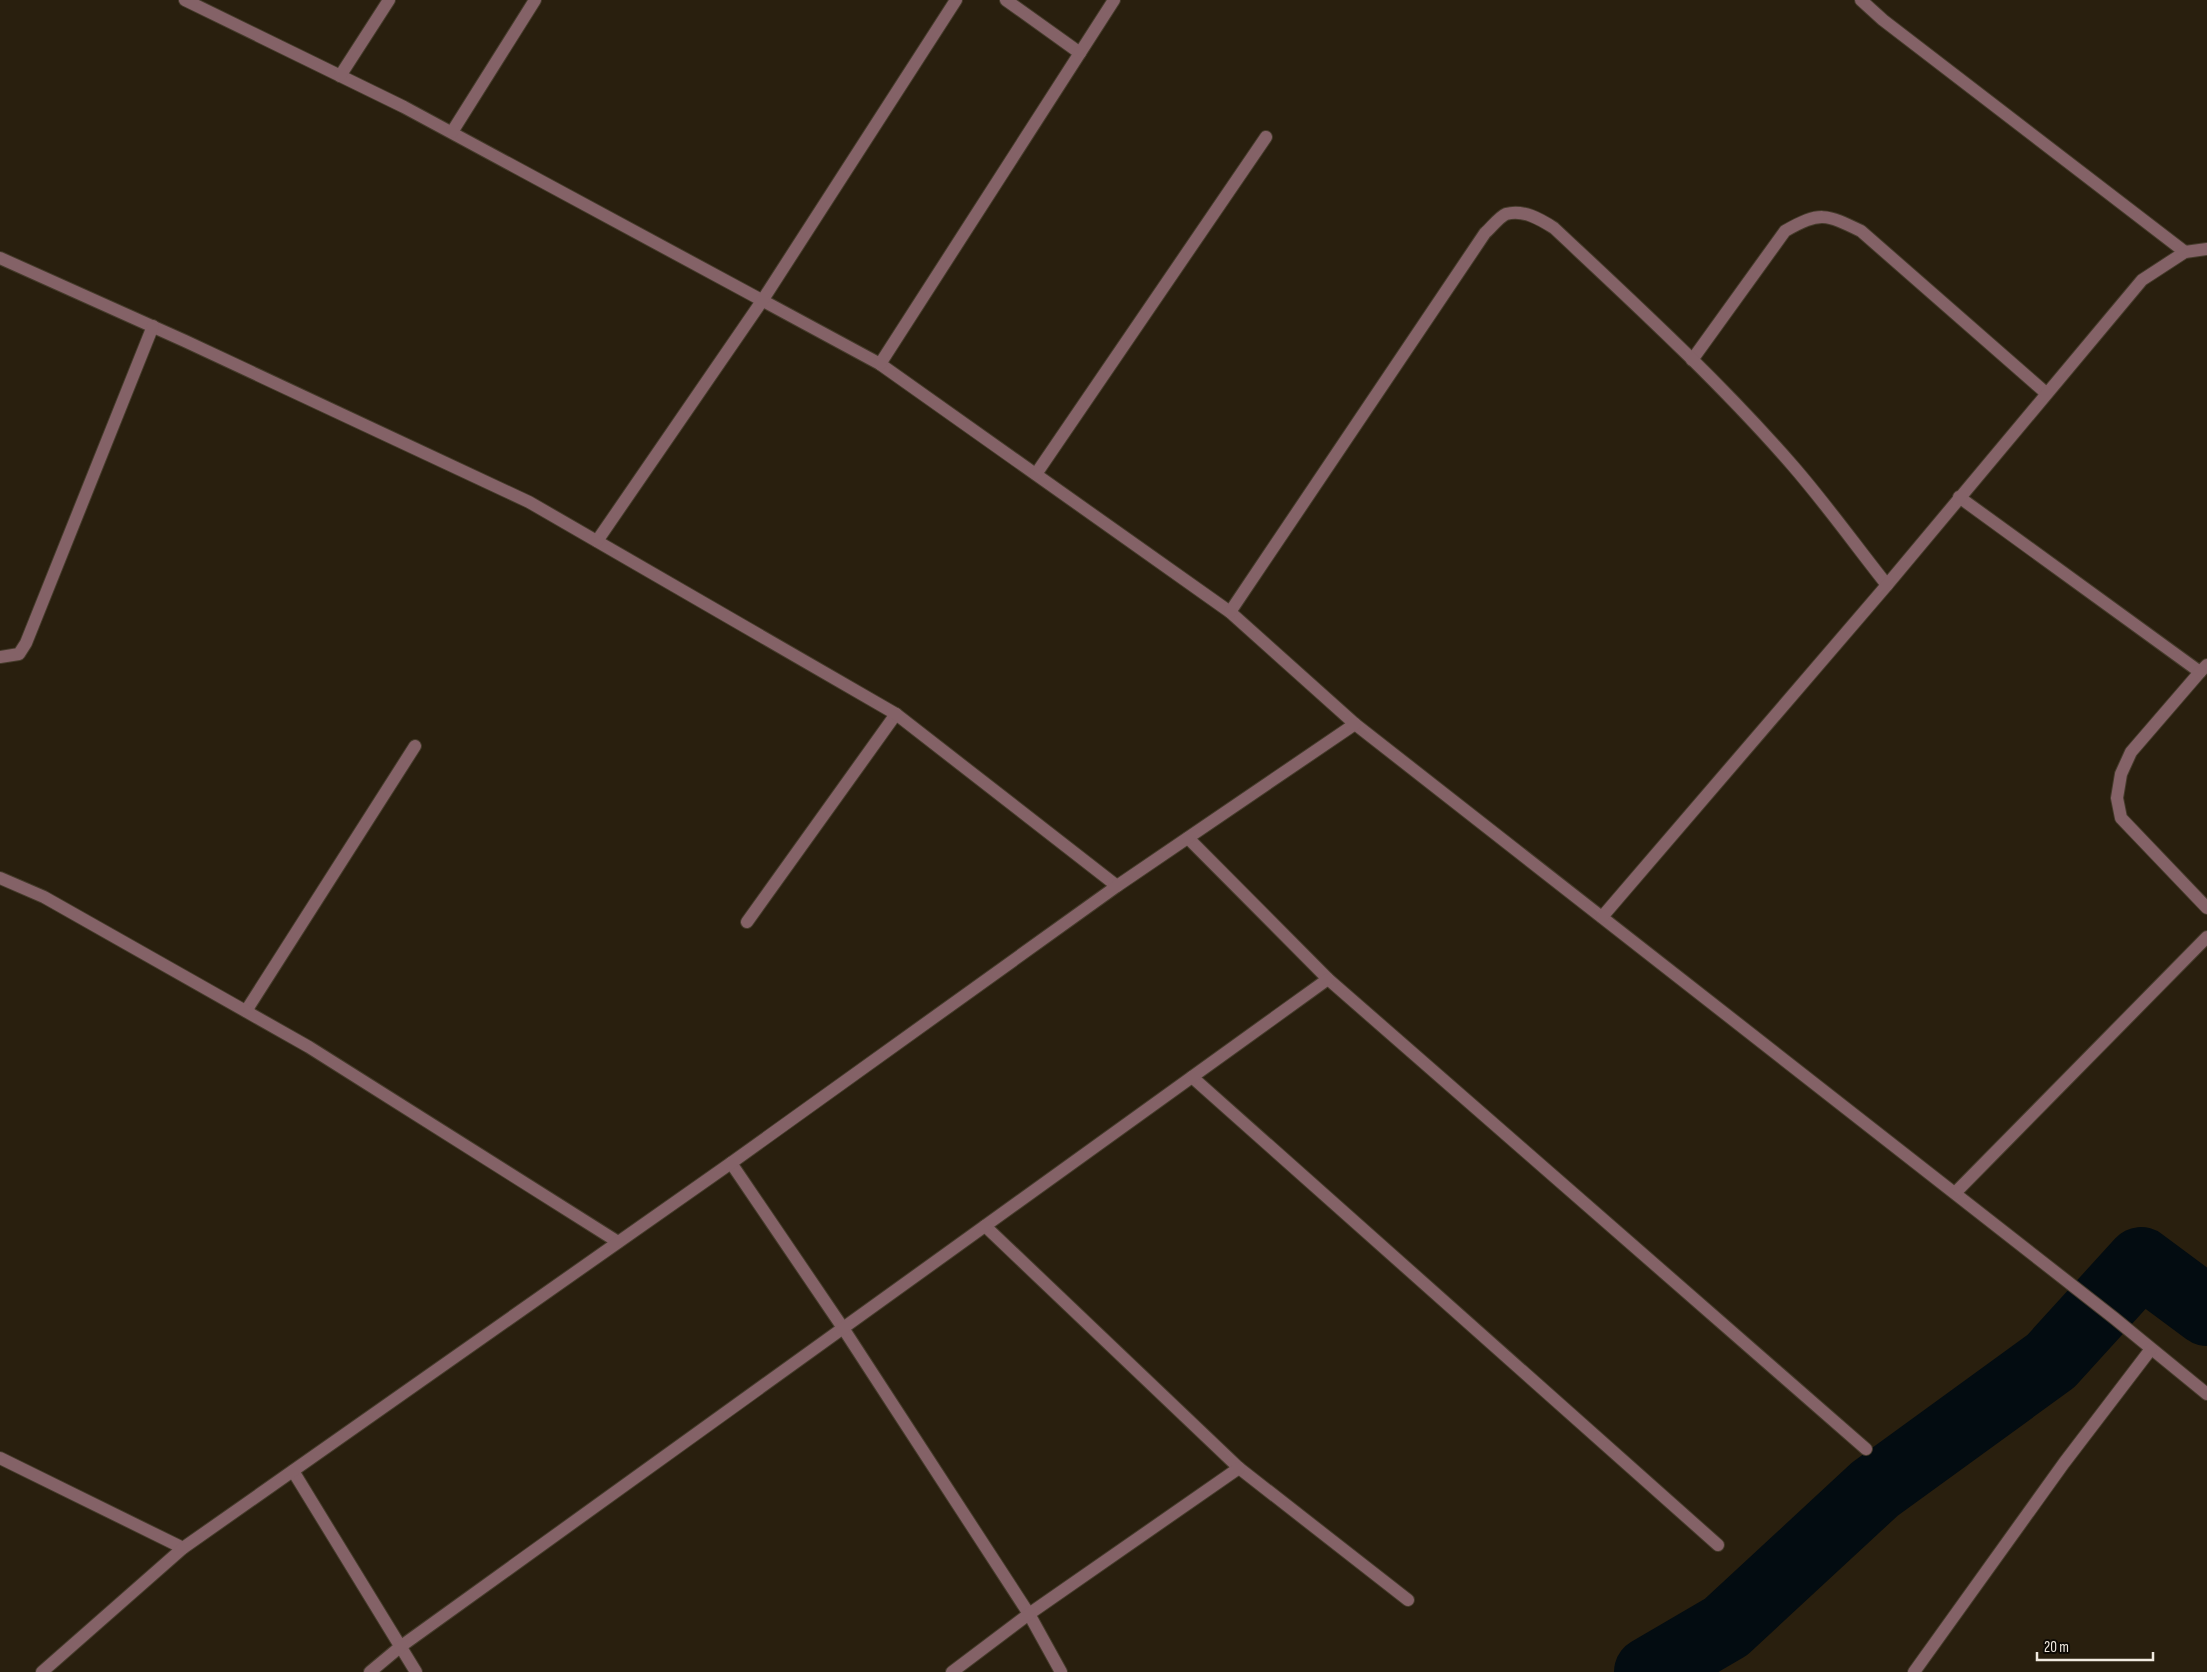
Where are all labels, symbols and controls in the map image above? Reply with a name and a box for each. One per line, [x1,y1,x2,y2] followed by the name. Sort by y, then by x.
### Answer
[2037,1630,2153,1662] scale bar
[2044,1638,2069,1657] text: 20 m

